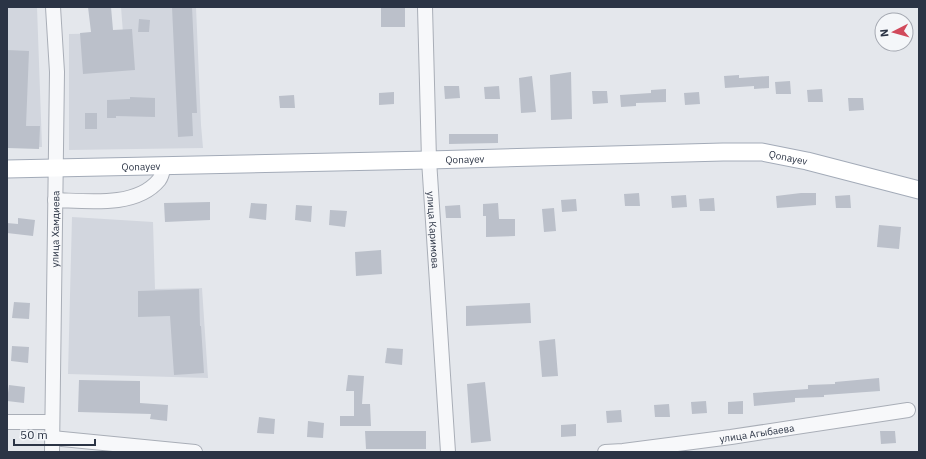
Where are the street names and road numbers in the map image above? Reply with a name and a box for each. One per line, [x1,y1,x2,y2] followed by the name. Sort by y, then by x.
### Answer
[768,148,809,168] street label: Qonayev
[445,152,485,167] street label: Qonayev
[121,160,161,174] street label: Qonayev
[48,190,62,267] street label: улица Хамдиева
[424,191,442,269] street label: улица Каримова
[719,421,796,445] street label: улица Агыбаева

